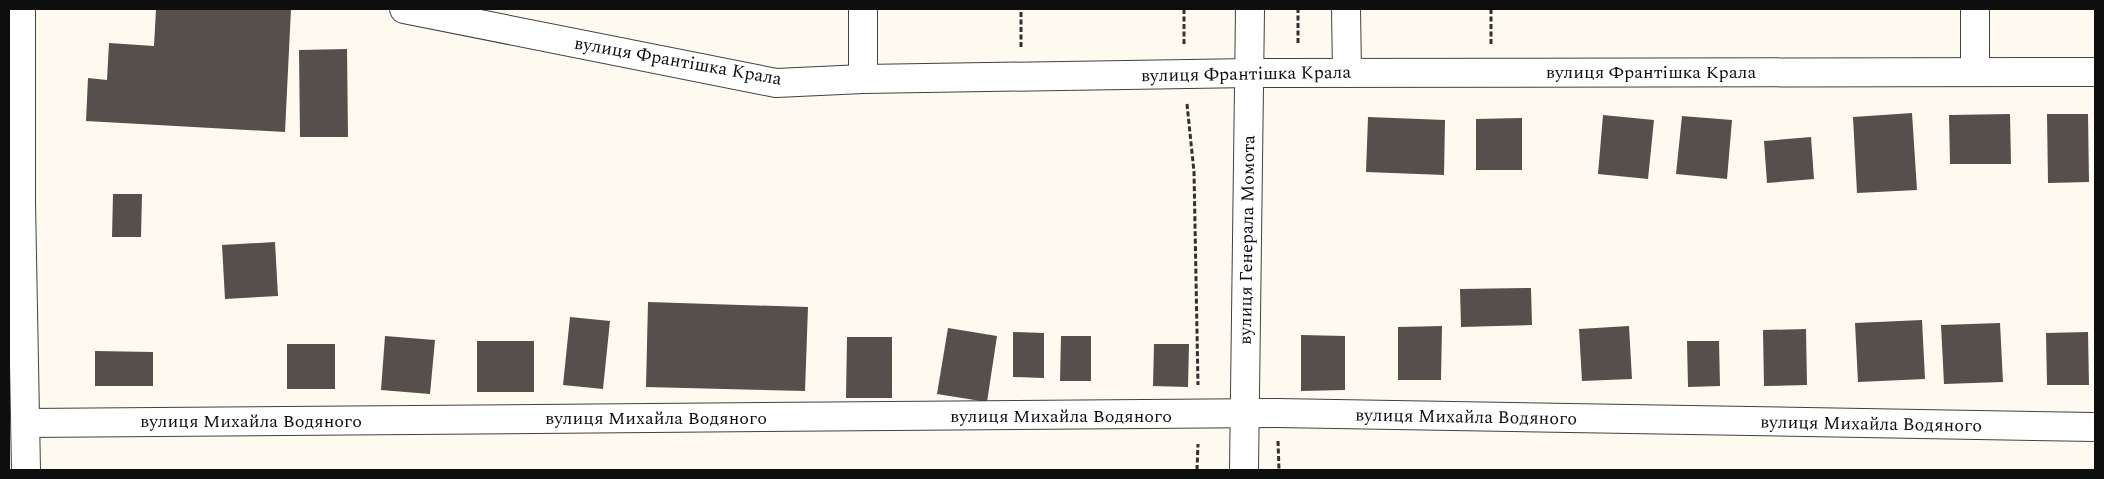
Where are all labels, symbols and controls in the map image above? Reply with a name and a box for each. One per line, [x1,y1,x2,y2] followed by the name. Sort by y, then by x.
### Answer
[572,29,784,93] street label: вулиця Франтішка Крала
[1141,59,1352,89] street label: вулиця Франтішка Крала
[1546,59,1756,86] street label: вулиця Франтішка Крала
[1232,135,1262,345] street label: вулиця Генерала Момота
[1355,402,1577,432] street label: вулиця Михайла Водяного
[950,403,1172,430] street label: вулиця Михайла Водяного
[545,405,767,432] street label: вулиця Михайла Водяного
[140,408,362,435] street label: вулиця Михайла Водяного
[1760,409,1982,439] street label: вулиця Михайла Водяного

